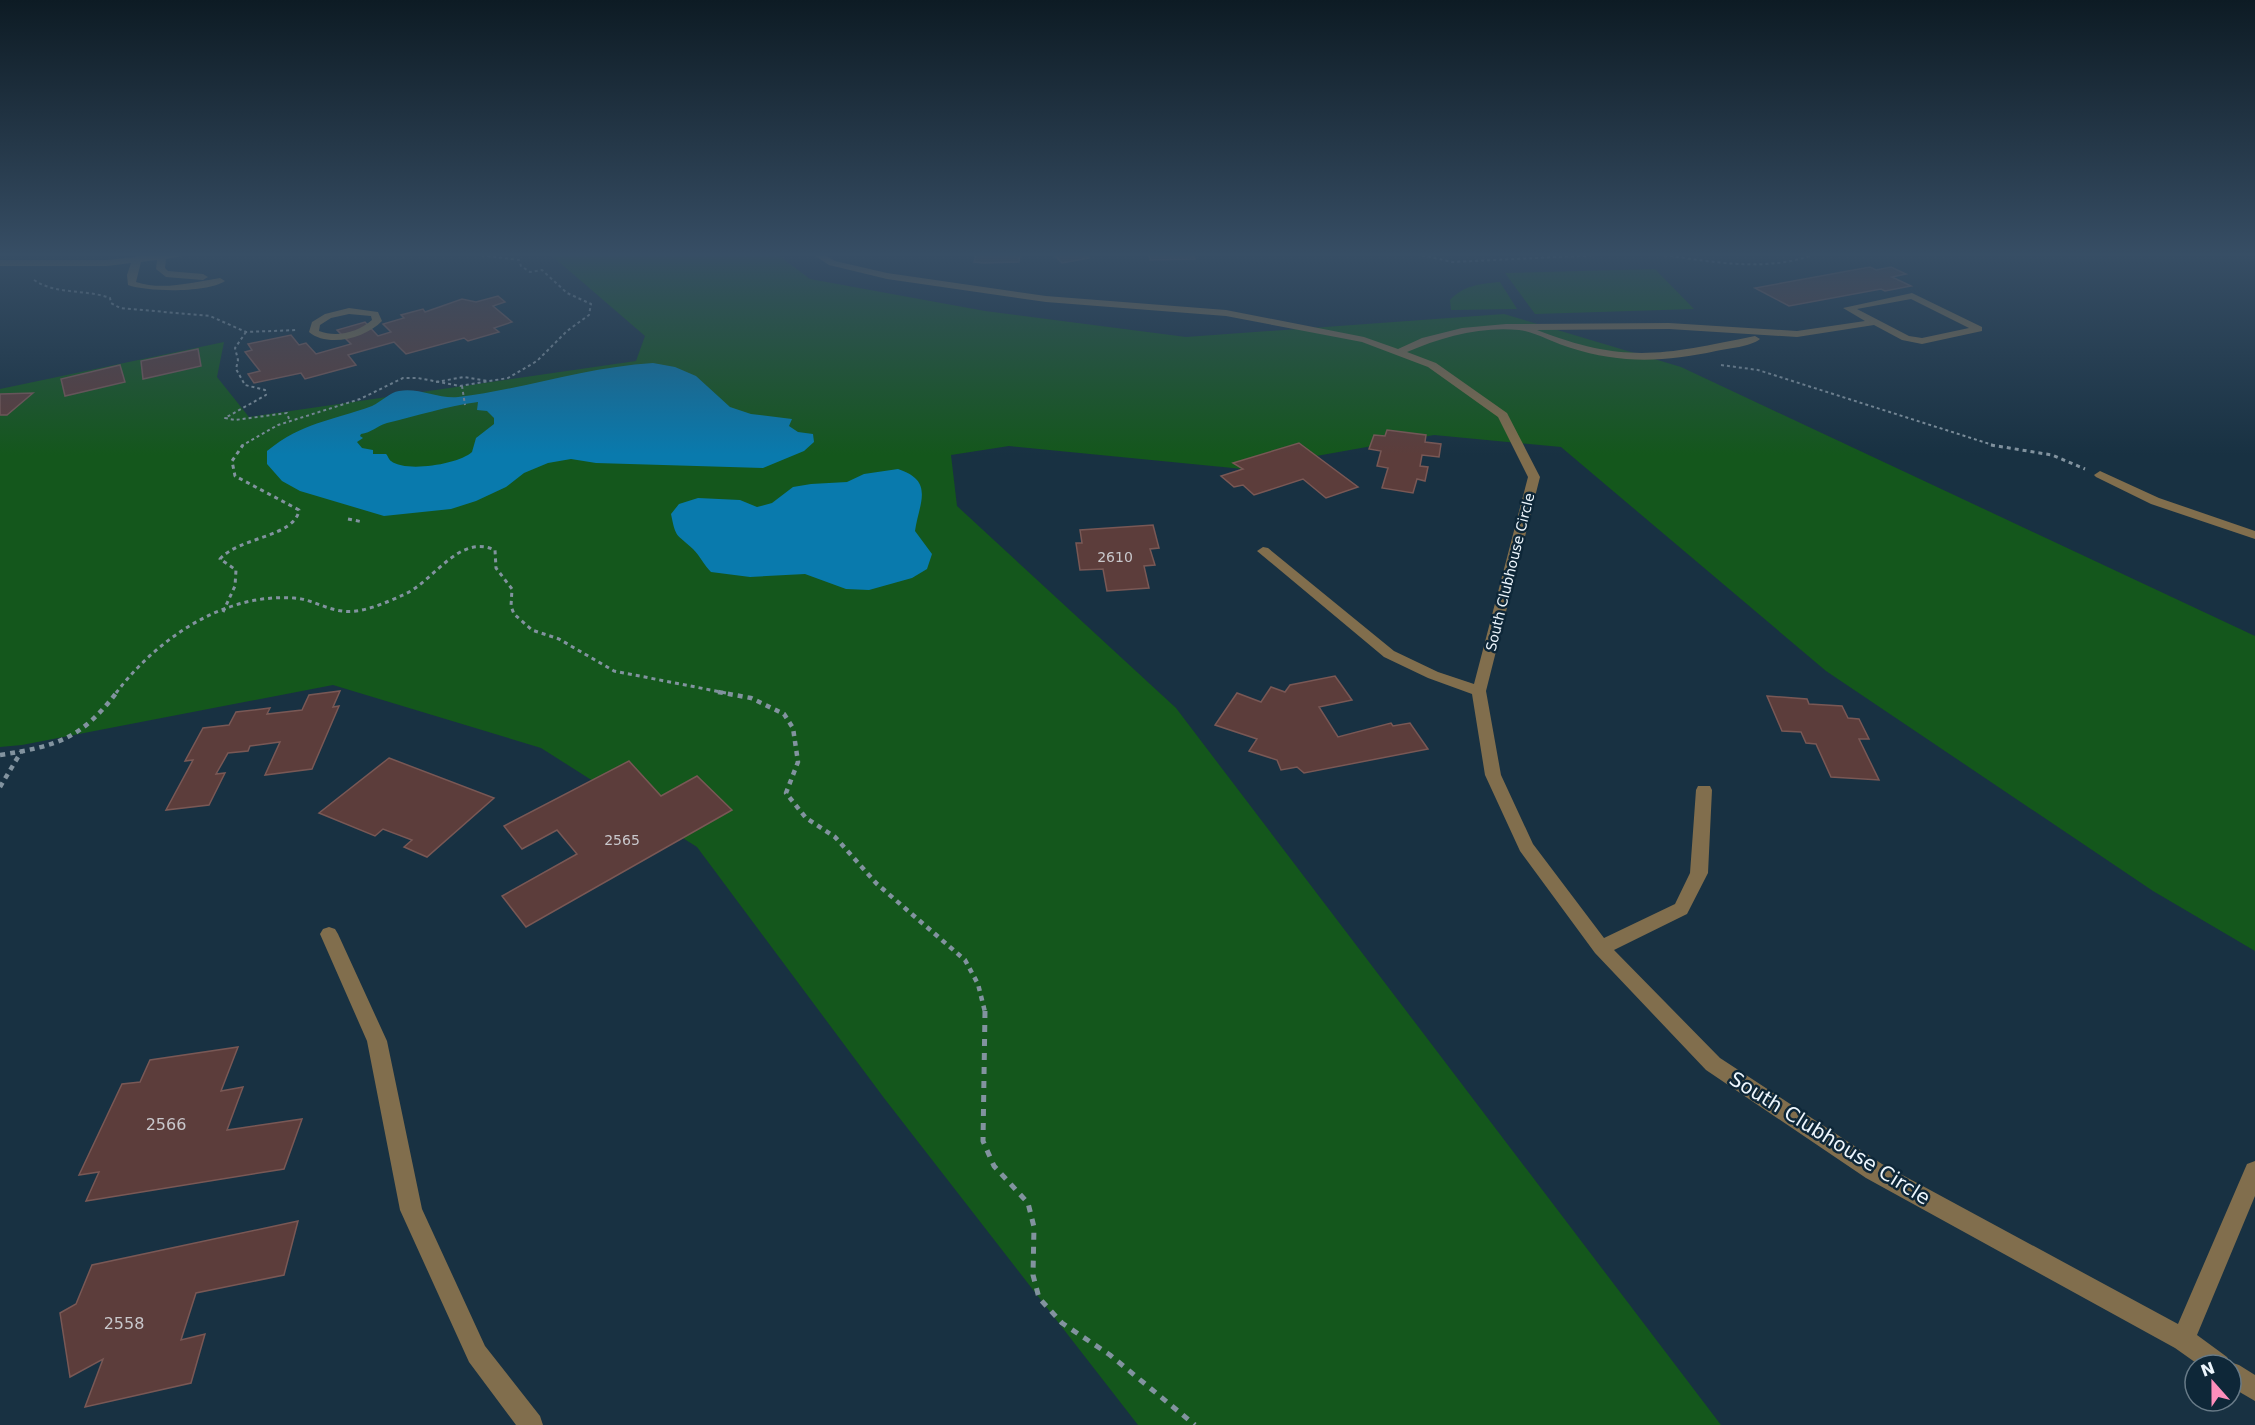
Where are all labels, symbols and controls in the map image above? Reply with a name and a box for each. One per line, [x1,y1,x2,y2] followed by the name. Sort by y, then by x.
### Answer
[1483,491,1537,653] street label: South Clubhouse Circle
[1097,549,1133,565] house number: 2610
[604,832,640,848] house number: 2565
[1725,1066,1935,1210] street label: South Clubhouse Circle
[146,1115,186,1134] house number: 2566
[104,1314,144,1333] house number: 2558
[2183,1353,2243,1413] north arrow
[2198,1358,2217,1381] text: N

